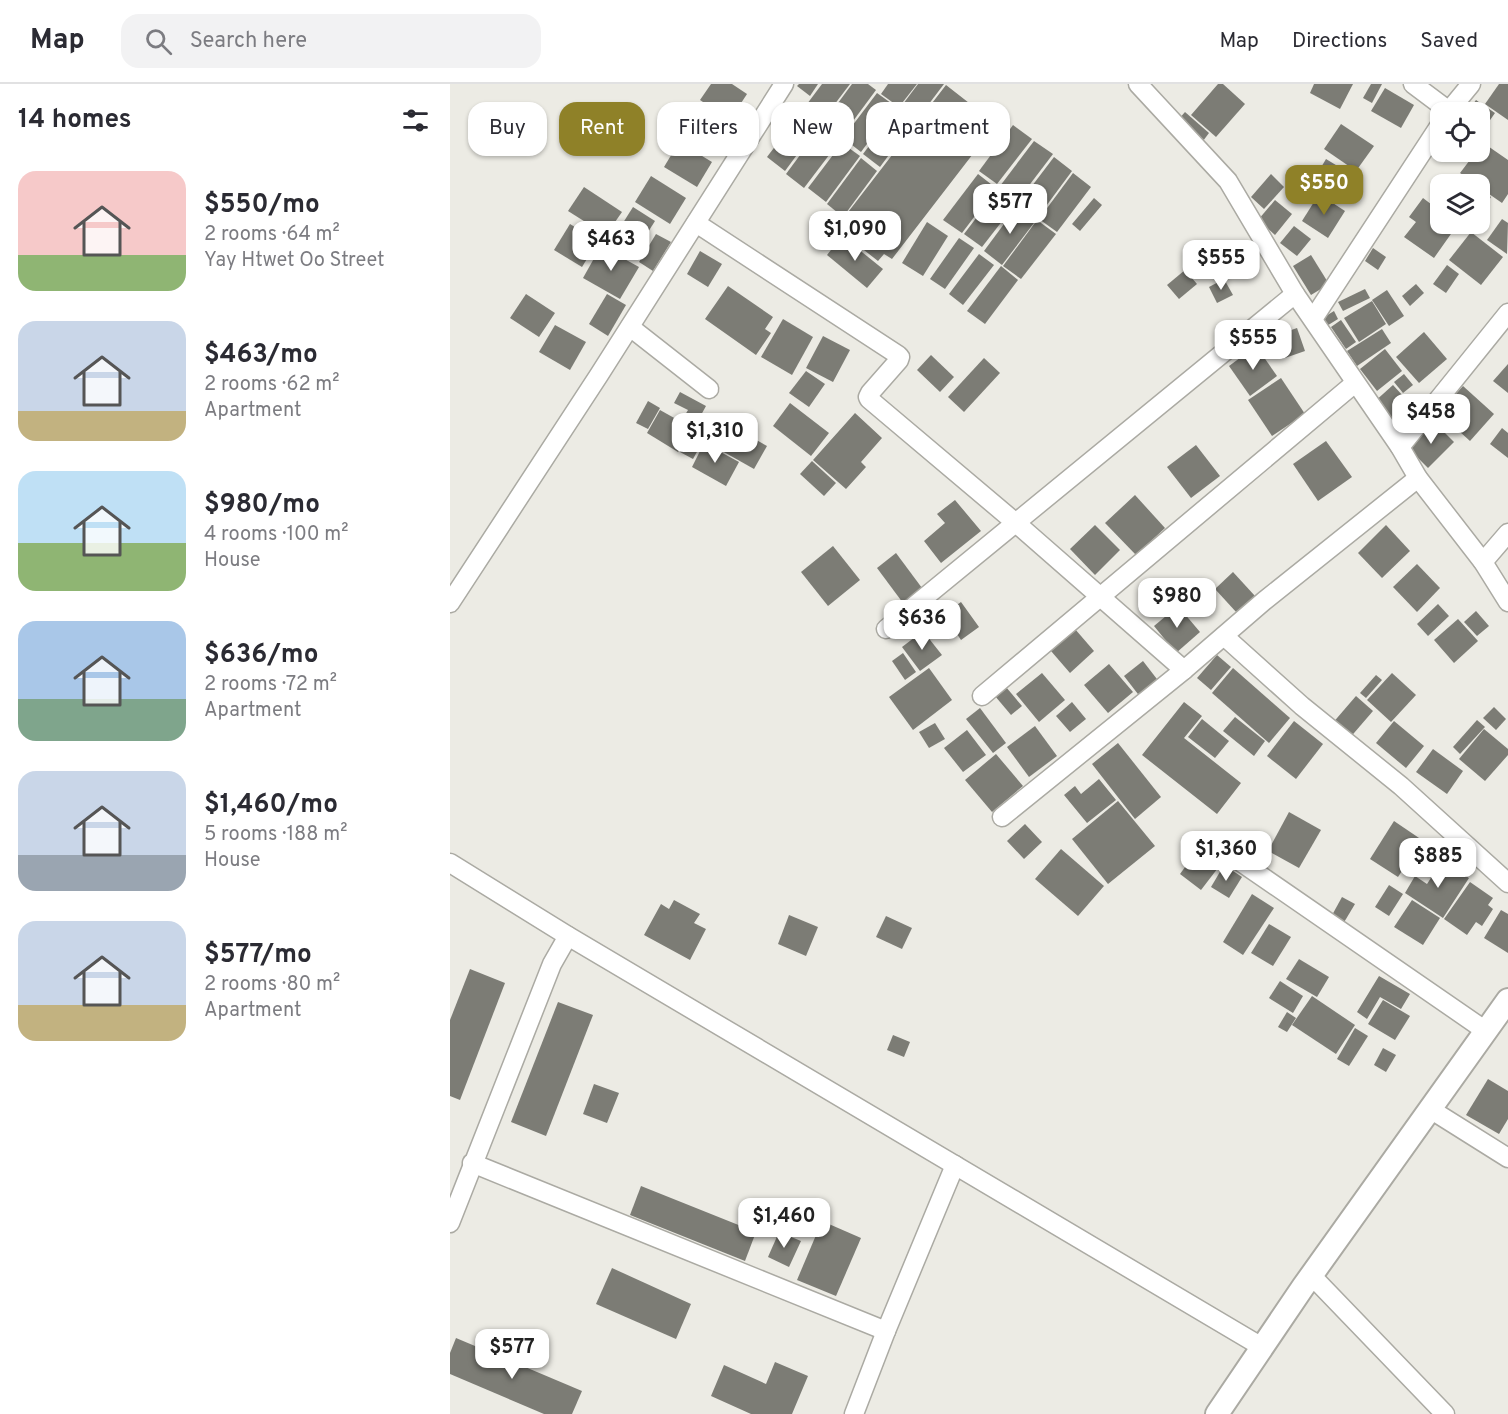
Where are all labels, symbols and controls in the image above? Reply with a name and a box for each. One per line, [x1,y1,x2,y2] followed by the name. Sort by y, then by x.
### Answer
[121,14,541,68] search box
[30,23,85,59] text: Map
[142,25,175,58] icon: search
[190,28,307,55] text: Search here
[1219,28,1259,55] text: Map
[1292,28,1387,55] text: Directions
[1420,28,1478,55] text: Saved
[468,102,547,156] chip: Buy
[559,102,645,156] chip: Rent
[657,102,759,156] chip: Filters
[771,102,854,156] chip: New
[866,102,1010,156] chip: Apartment
[1430,102,1490,234] map controls
[1430,102,1490,162] button: locate
[18,104,132,137] text: 14 homes
[399,104,432,137] icon: filters
[1288,165,1360,216] pin: $550
[1299,171,1349,197] text: $550
[1430,174,1490,234] button: layers
[974,184,1046,235] pin: $577
[204,189,320,222] text: $550/mo
[987,190,1033,216] text: $577
[66,195,138,267] icon: home
[806,211,904,262] pin: $1,090
[823,217,887,243] text: $1,090
[575,221,647,272] pin: $463
[204,222,340,248] text: 2 rooms · 64 m²
[586,227,636,253] text: $463
[1185,240,1257,291] pin: $555
[1197,246,1245,272] text: $555
[204,248,385,274] text: Yay Htwet Oo Street
[1217,320,1289,371] pin: $555
[1229,326,1277,352] text: $555
[204,339,318,372] text: $463/mo
[66,345,138,417] icon: home
[204,372,340,398] text: 2 rooms · 62 m²
[1395,394,1467,445] pin: $458
[204,398,302,424] text: Apartment
[1406,400,1456,426] text: $458
[666,413,764,464] pin: $1,310
[686,419,744,445] text: $1,310
[204,489,320,522] text: $980/mo
[66,495,138,567] icon: home
[204,522,349,548] text: 4 rooms · 100 m²
[204,548,260,574] text: House
[1141,578,1213,629] pin: $980
[1152,584,1202,610] text: $980
[886,600,958,651] pin: $636
[898,606,946,632] text: $636
[204,639,319,672] text: $636/mo
[66,645,138,717] icon: home
[204,672,337,698] text: 2 rooms · 72 m²
[204,698,302,724] text: Apartment
[204,789,338,822] text: $1,460/mo
[66,795,138,867] icon: home
[204,822,347,848] text: 5 rooms · 188 m²
[1177,831,1275,882] pin: $1,360
[1195,837,1257,863] text: $1,360
[1402,838,1474,889] pin: $885
[1413,844,1463,870] text: $885
[204,848,260,874] text: House
[204,939,312,972] text: $577/mo
[66,945,138,1017] icon: home
[204,972,340,998] text: 2 rooms · 80 m²
[204,998,302,1024] text: Apartment
[735,1198,833,1249] pin: $1,460
[752,1204,816,1230] text: $1,460
[476,1329,548,1380] pin: $577
[489,1335,535,1361] text: $577

